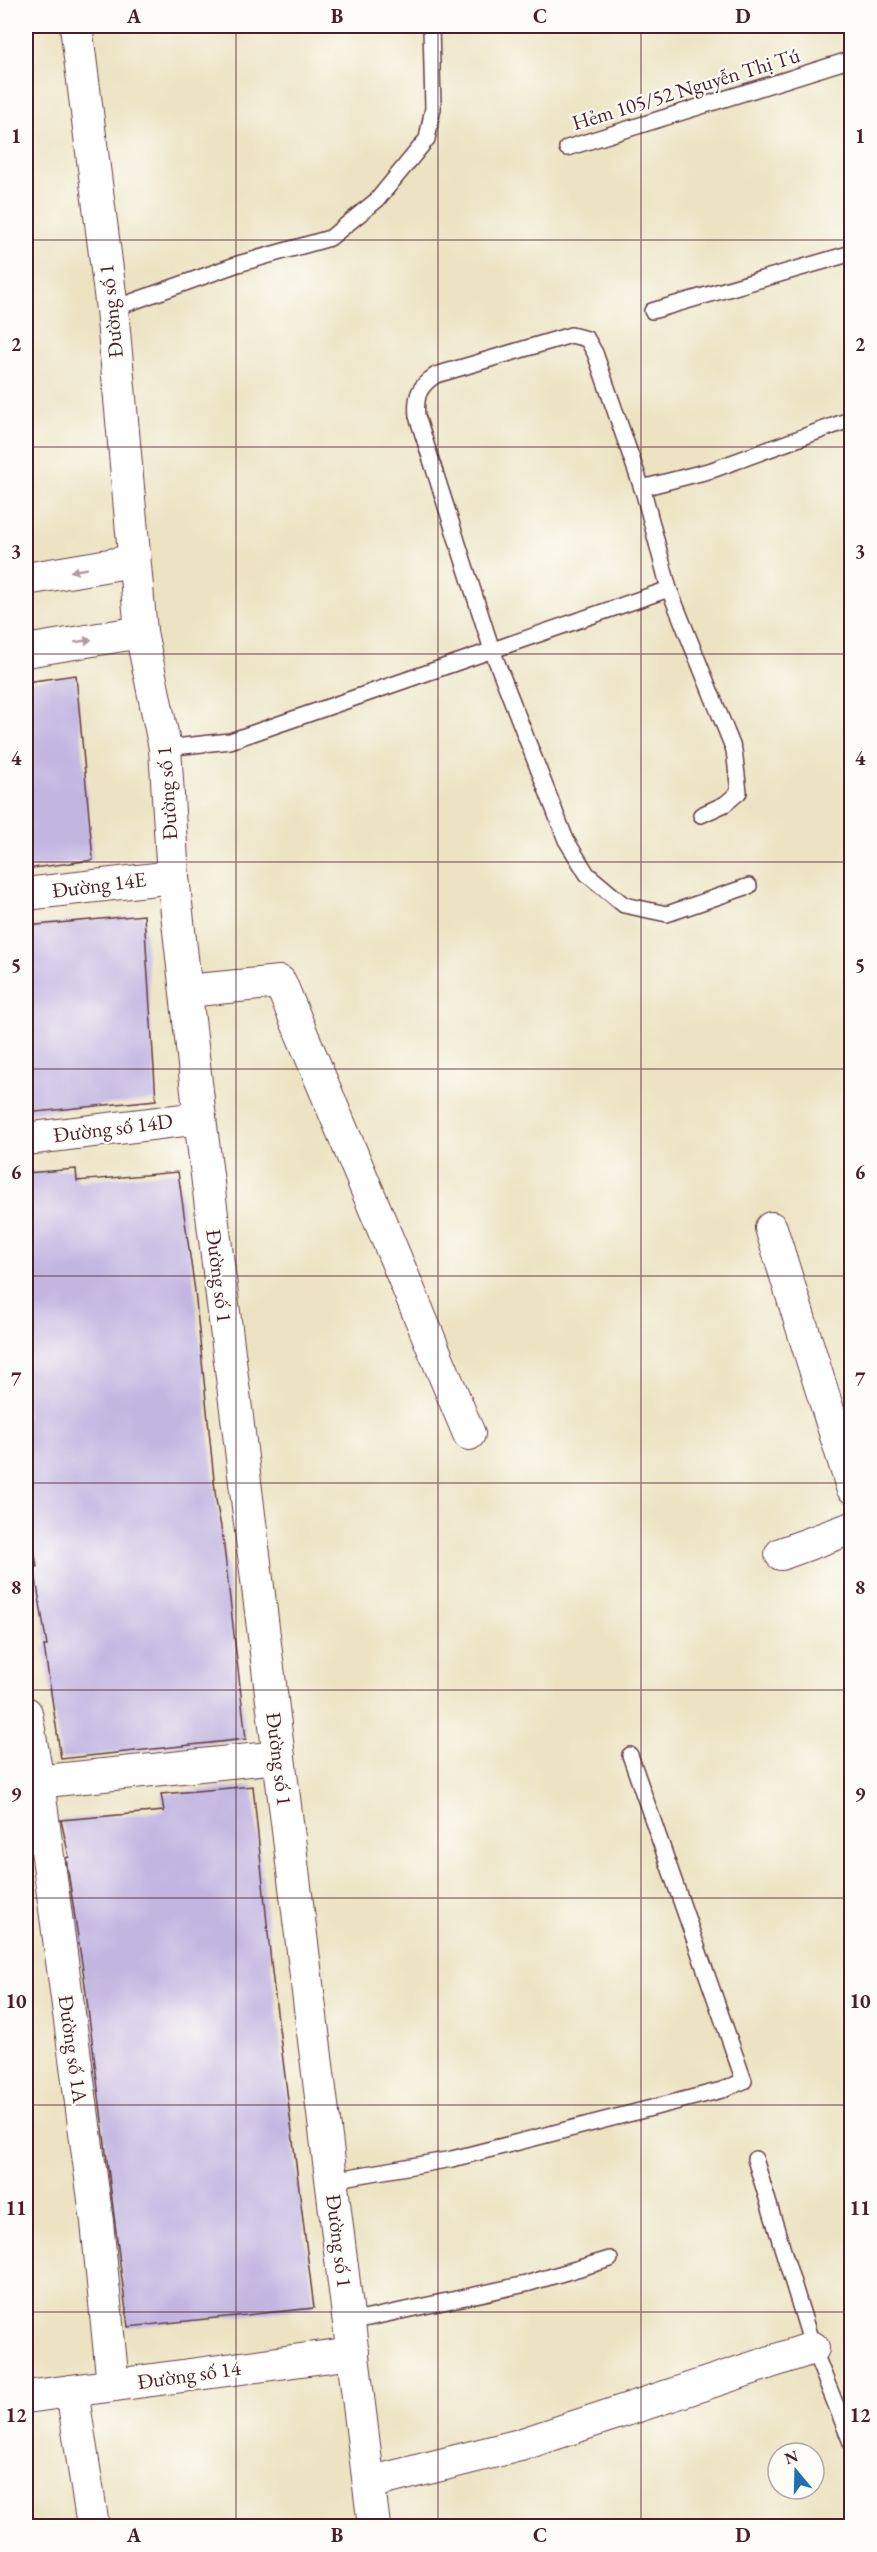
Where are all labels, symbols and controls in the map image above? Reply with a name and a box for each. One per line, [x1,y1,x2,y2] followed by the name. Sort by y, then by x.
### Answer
[126,3,142,29] text: A
[331,3,343,29] text: B
[533,3,547,29] text: C
[735,3,751,29] text: D
[569,41,803,136] street label: Hẻm 105/52 Nguyễn Thị Tú
[11,123,21,149] text: 1
[855,123,865,149] text: 1
[92,263,129,359] street label: Đường số 1
[11,331,22,357] text: 2
[855,331,866,357] text: 2
[11,538,21,564] text: 3
[855,538,865,564] text: 3
[70,566,89,575] one-way arrow
[74,637,93,646] one-way arrow
[11,745,22,771] text: 4
[150,745,183,841] street label: Đường số 1
[855,745,866,771] text: 4
[50,865,148,904] street label: Đường 14E
[11,952,21,978] text: 5
[855,952,865,978] text: 5
[52,1107,174,1148] street label: Đường số 14D
[11,1159,22,1185] text: 6
[855,1159,866,1185] text: 6
[200,1228,239,1324] street label: Đường số 1
[11,1366,22,1392] text: 7
[855,1366,866,1392] text: 7
[11,1574,21,1600] text: 8
[855,1574,865,1600] text: 8
[260,1711,299,1807] street label: Đường số 1
[11,1781,22,1807] text: 9
[855,1781,866,1807] text: 9
[5,1988,27,2014] text: 10
[849,1988,871,2014] text: 10
[53,1993,94,2105] street label: Đường số 1A
[320,2193,359,2289] street label: Đường số 1
[5,2195,27,2221] text: 11
[849,2195,871,2221] text: 11
[135,2354,243,2395] street label: Đường số 14
[5,2402,27,2428] text: 12
[849,2402,871,2428] text: 12
[766,2441,826,2501] north arrow
[782,2445,801,2469] text: N
[126,2522,142,2548] text: A
[331,2522,343,2548] text: B
[533,2522,547,2548] text: C
[735,2522,751,2548] text: D

